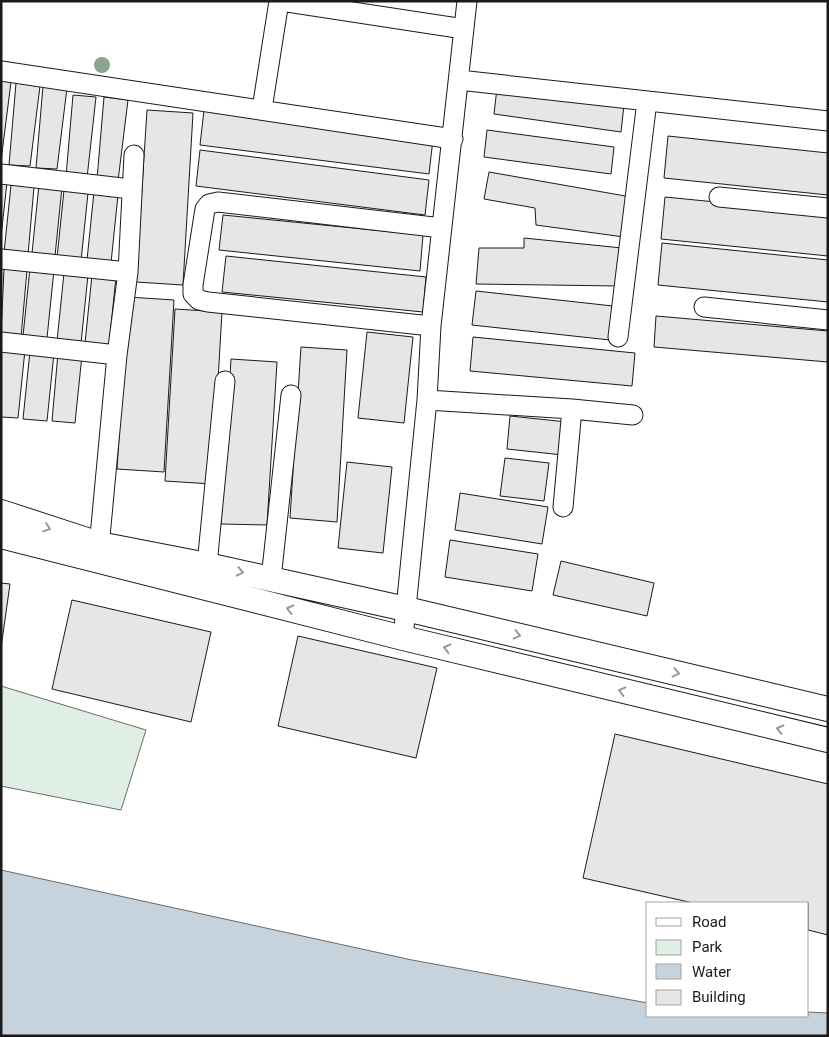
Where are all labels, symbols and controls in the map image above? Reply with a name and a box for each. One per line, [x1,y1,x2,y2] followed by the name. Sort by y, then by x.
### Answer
[43,522,51,532] one-way arrow
[235,566,244,577] one-way arrow
[285,604,294,615] one-way arrow
[513,629,522,640] one-way arrow
[443,643,452,654] one-way arrow
[671,667,680,678] one-way arrow
[618,686,627,697] one-way arrow
[776,724,785,735] one-way arrow
[646,902,809,1017] legend
[692,913,726,931] text: Road
[692,938,723,956] text: Park
[692,963,731,981] text: Water
[692,988,746,1006] text: Building

